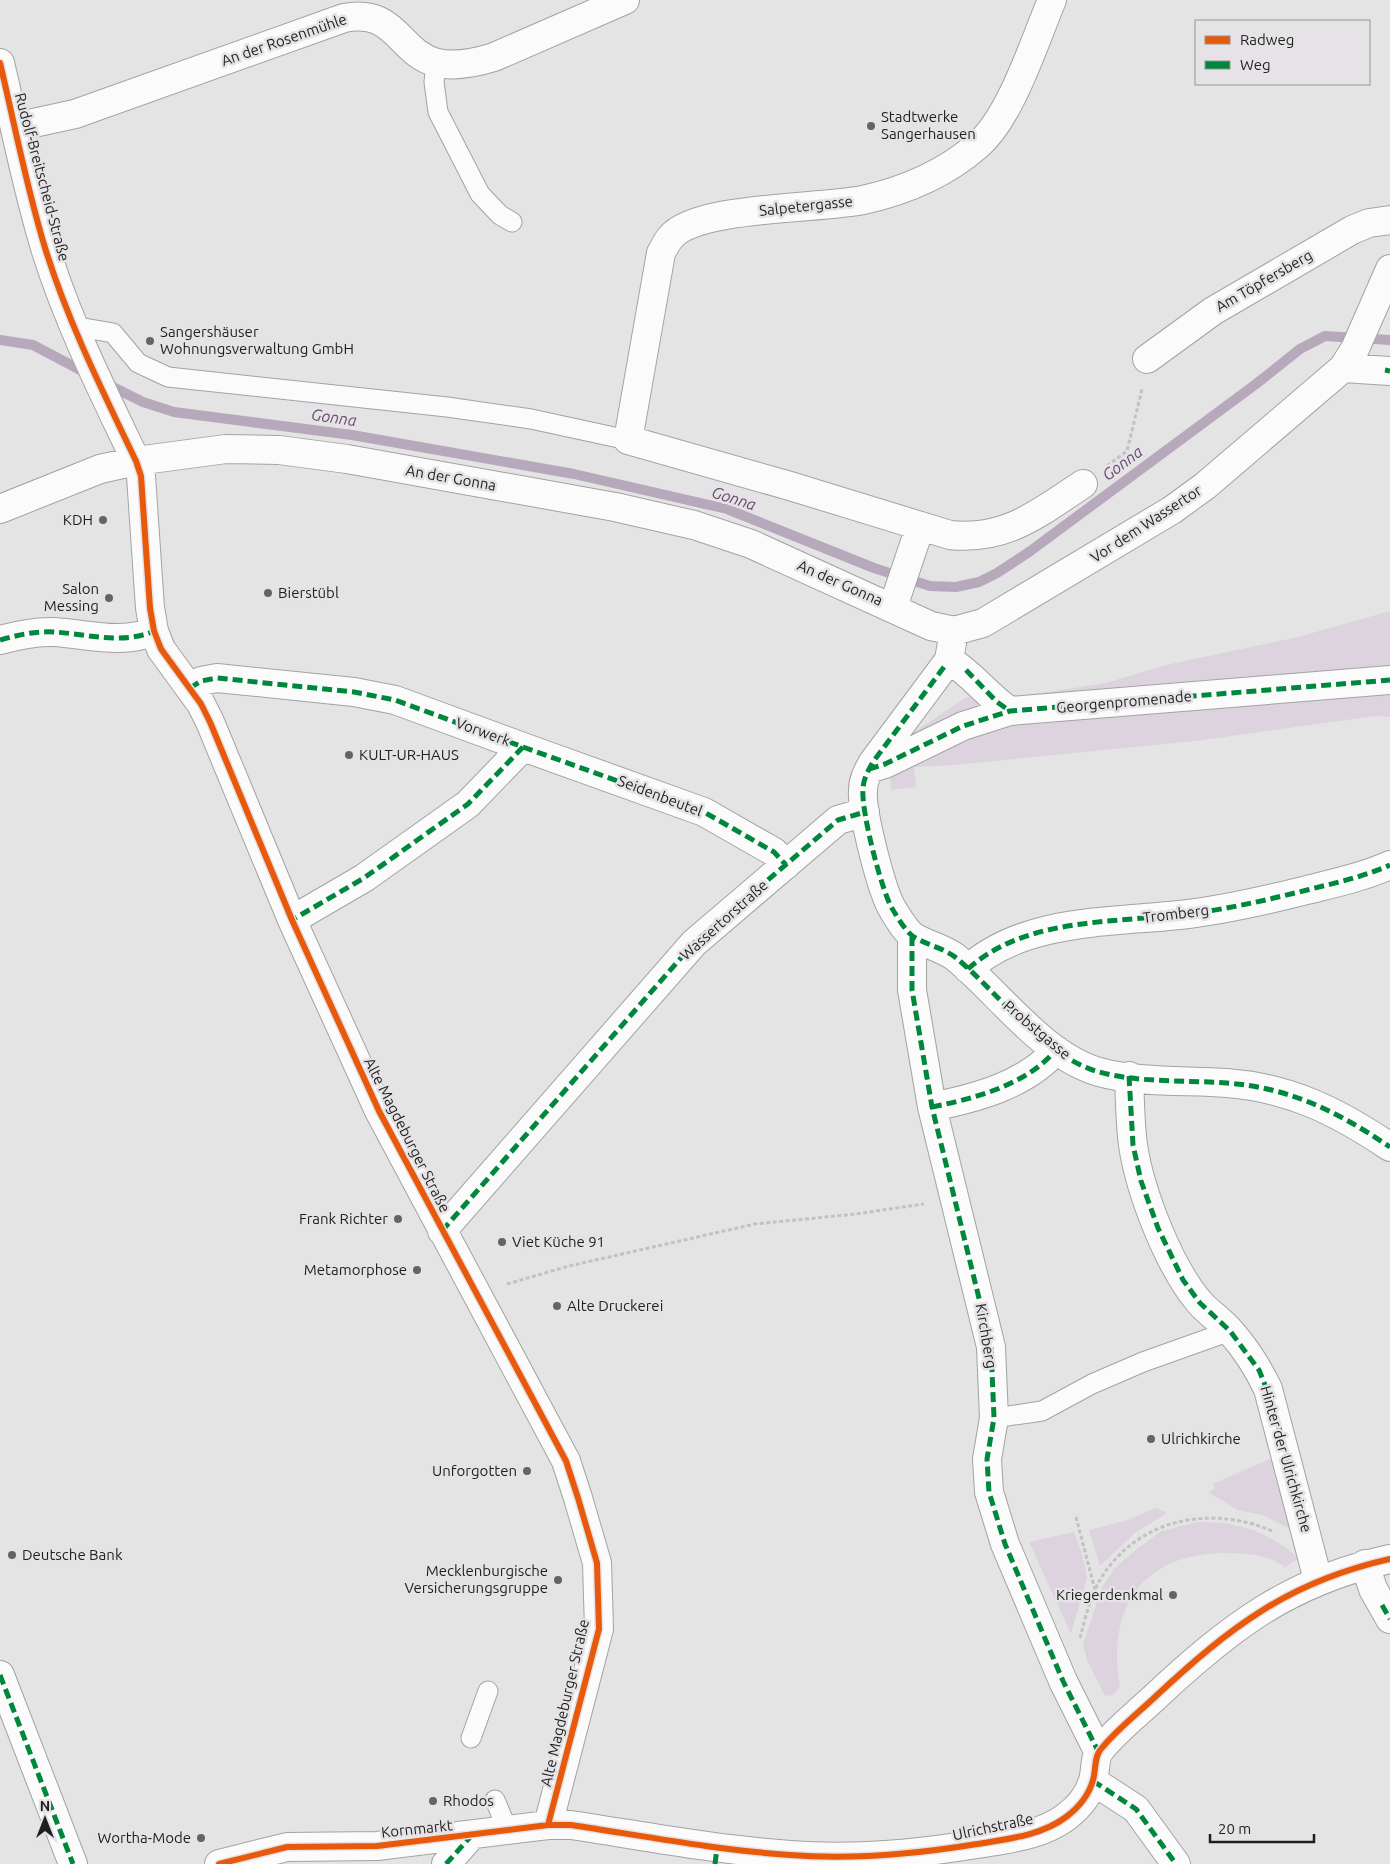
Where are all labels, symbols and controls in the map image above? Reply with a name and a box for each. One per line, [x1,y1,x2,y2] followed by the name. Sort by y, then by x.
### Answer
[219,10,349,69] street label: An der Rosenmühle
[1195,20,1370,85] legend
[1240,31,1294,48] text: Radweg
[1240,56,1271,73] text: Weg
[12,91,73,263] street label: Rudolf-Breitscheid-Straße
[881,108,976,142] place label: Stadtwerke Sangerhausen
[865,120,877,132] marker: Stadtwerke Sangerhausen
[758,192,854,219] street label: Salpetergasse
[1212,246,1315,315] street label: Am Töpfersberg
[160,323,354,357] place label: Sangershäuser Wohnungsverwaltung GmbH
[144,335,156,347] marker: Sangershäuser Wohnungsverwaltung GmbH
[310,405,358,429] water label: Gonna
[1098,442,1146,484] water label: Gonna
[405,461,498,494] street label: An der Gonna
[1087,481,1205,566] street label: Vor dem Wassertor
[710,482,759,514] water label: Gonna
[63,511,93,528] place label: KDH
[97,514,109,526] marker: KDH
[795,556,885,609] street label: An der Gonna
[44,580,99,614] place label: Salon Messing
[278,584,339,601] place label: Bierstübl
[262,587,274,599] marker: Bierstübl
[103,592,115,604] marker: Salon Messing
[1056,687,1192,716] street label: Georgenpromenade
[454,714,513,749] street label: Vorwerk
[359,746,459,763] place label: KULT-UR-HAUS
[343,749,355,761] marker: KULT-UR-HAUS
[616,772,705,819] street label: Seidenbeutel
[676,876,771,963] street label: Wassertorstraße
[1142,901,1210,926] street label: Tromberg
[1000,997,1074,1063] street label: Probstgasse
[361,1055,454,1215] street label: Alte Magdeburger Straße
[299,1210,388,1227] place label: Frank Richter
[392,1213,404,1225] marker: Frank Richter
[512,1233,605,1250] place label: Viet Küche 91
[496,1236,508,1248] marker: Viet Küche 91
[304,1261,407,1278] place label: Metamorphose
[411,1264,423,1276] marker: Metamorphose
[567,1297,663,1314] place label: Alte Druckerei
[551,1300,563,1312] marker: Alte Druckerei
[972,1302,1001,1370] street label: Kirchberg
[1257,1384,1316,1534] street label: Hinter der Ulrichkirche
[1161,1430,1241,1447] place label: Ulrichkirche
[1145,1433,1157,1445] marker: Ulrichkirche
[432,1462,517,1479] place label: Unforgotten
[521,1465,533,1477] marker: Unforgotten
[22,1546,123,1563] place label: Deutsche Bank
[6,1549,18,1561] marker: Deutsche Bank
[404,1562,548,1596] place label: Mecklenburgische Versicherungsgruppe
[552,1574,564,1586] marker: Mecklenburgische Versicherungsgruppe
[1056,1586,1163,1603] place label: Kriegerdenkmal
[1167,1589,1179,1601] marker: Kriegerdenkmal
[537,1618,592,1788] street label: Alte Magdeburger Straße
[443,1792,494,1809] place label: Rhodos
[20,1794,70,1844] north arrow
[427,1795,439,1807] marker: Rhodos
[40,1798,50,1814] text: N
[951,1810,1035,1843] street label: Ulrichstraße
[1210,1812,1314,1844] scale bar
[380,1816,454,1841] street label: Kornmarkt
[1218,1820,1251,1837] text: 20 m
[98,1829,191,1846] place label: Wortha-Mode
[195,1832,207,1844] marker: Wortha-Mode

